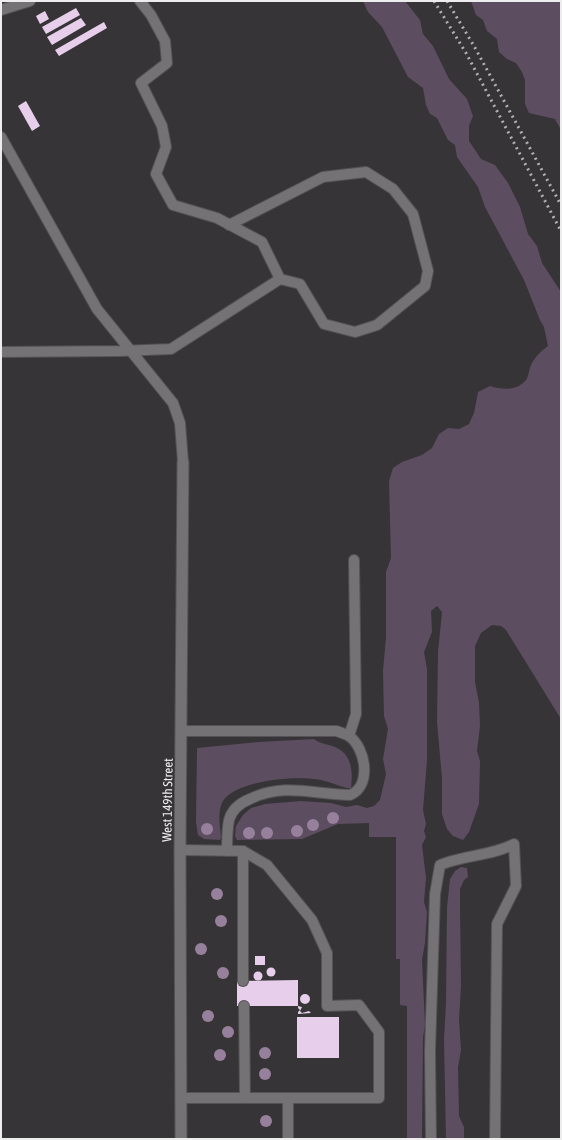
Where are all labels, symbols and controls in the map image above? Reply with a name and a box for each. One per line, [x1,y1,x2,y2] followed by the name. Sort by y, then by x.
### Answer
[159,758,176,842] street label: West 149th Street

